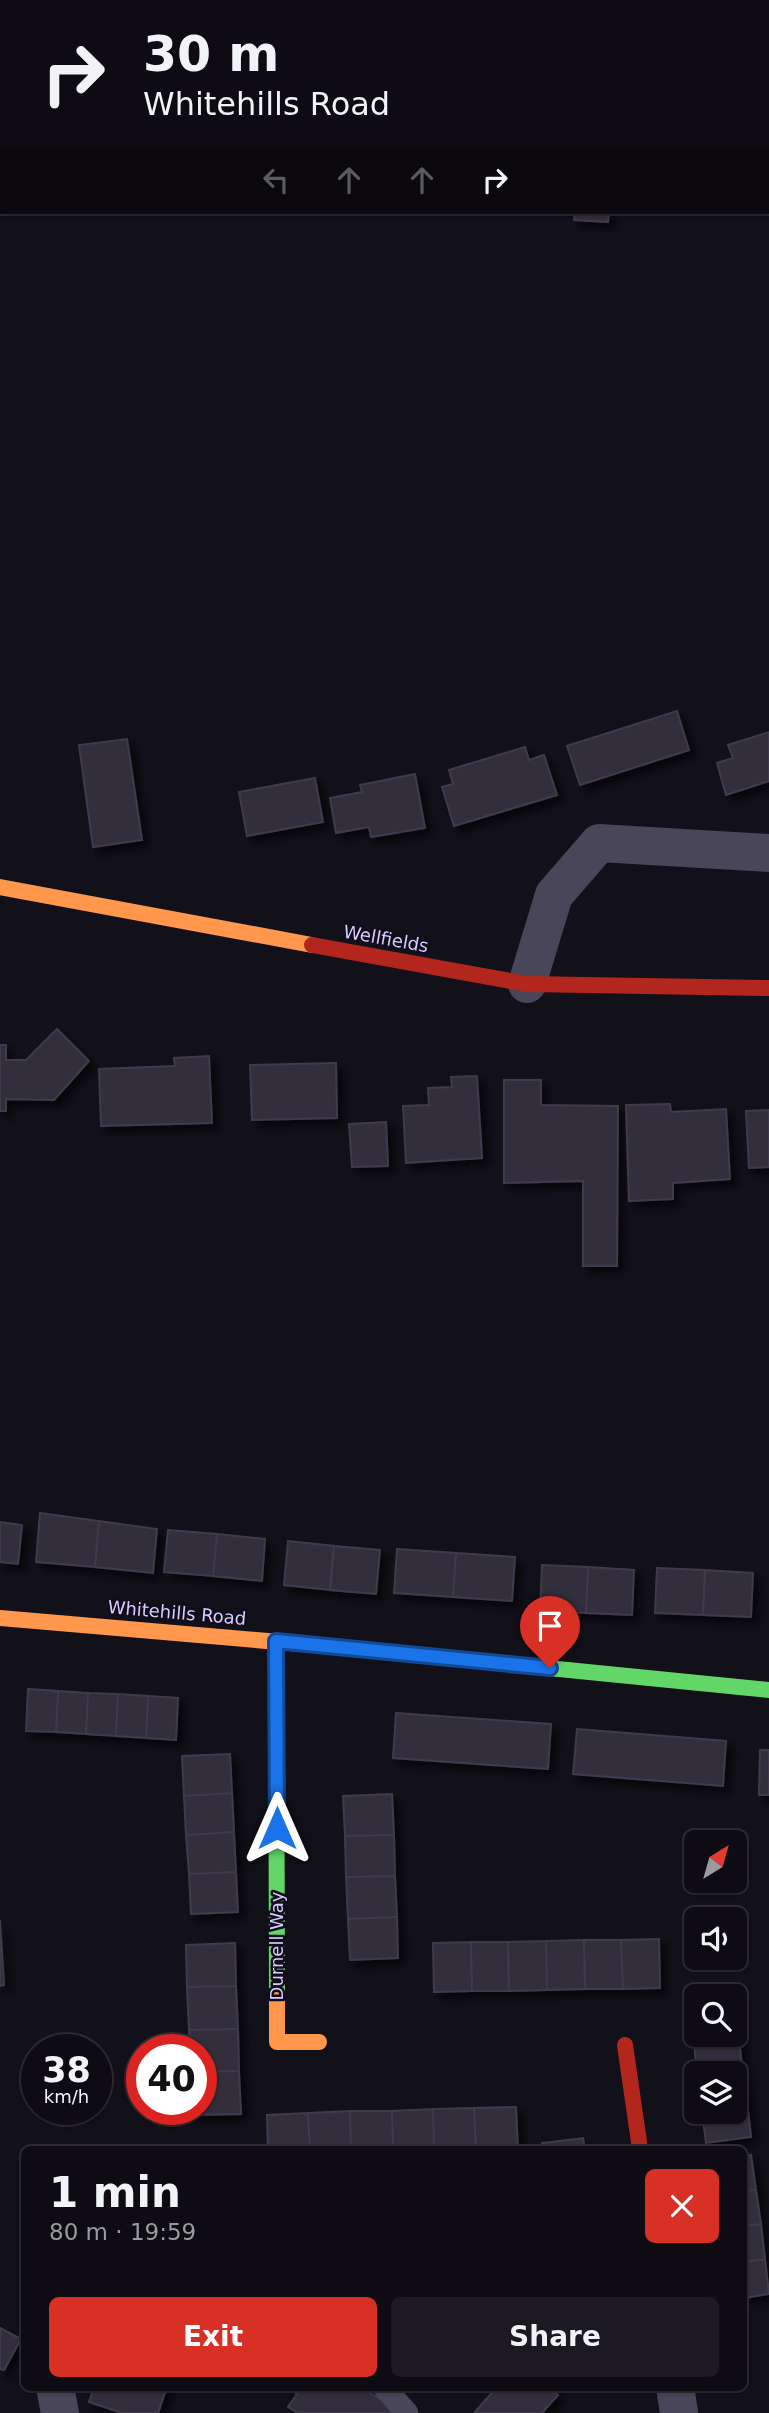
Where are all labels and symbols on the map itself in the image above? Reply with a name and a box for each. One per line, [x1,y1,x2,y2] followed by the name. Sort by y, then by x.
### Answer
[342,921,430,956] street label: Wellfields
[107,1596,247,1629] street label: Whitehills Road
[520,1596,580,1668] pin
[240,1791,314,1865] position arrow
[684,1830,747,1894] north arrow
[266,1891,287,2000] street label: Durnell Way
[126,2034,217,2125] speed limit sign: 40

